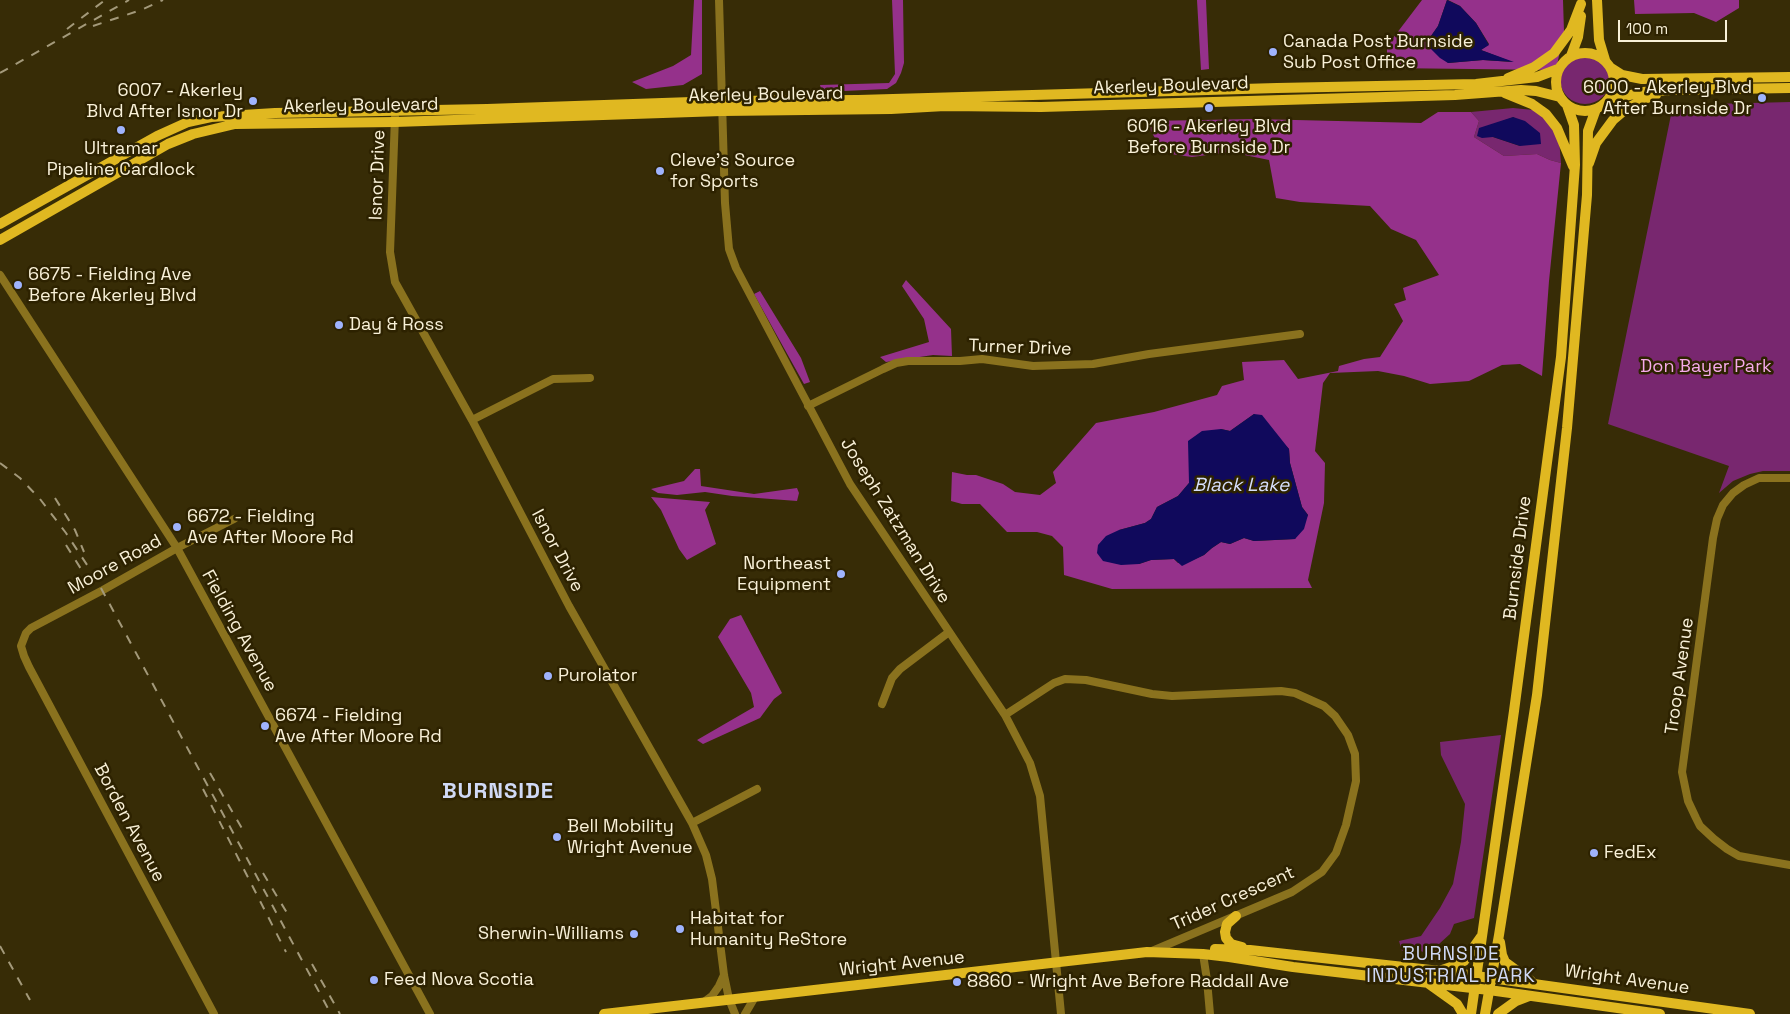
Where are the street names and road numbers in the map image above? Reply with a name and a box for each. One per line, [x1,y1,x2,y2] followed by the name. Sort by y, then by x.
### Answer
[1093,72,1249,100] street label: Akerley Boulevard
[688,83,844,107] street label: Akerley Boulevard
[283,94,439,118] street label: Akerley Boulevard
[366,129,390,221] street label: Isnor Drive
[968,335,1072,361] street label: Turner Drive
[835,434,955,608] street label: Joseph Zatzman Drive
[1500,495,1536,621] street label: Burnside Drive
[526,506,588,596] street label: Isnor Drive
[64,530,166,600] street label: Moore Road
[197,566,281,696] street label: Fielding Avenue
[1661,616,1699,736] street label: Troop Avenue
[89,760,169,886] street label: Borden Avenue
[1168,862,1298,936] street label: Trider Crescent
[838,947,966,981] street label: Wright Avenue
[1563,961,1691,999] street label: Wright Avenue

